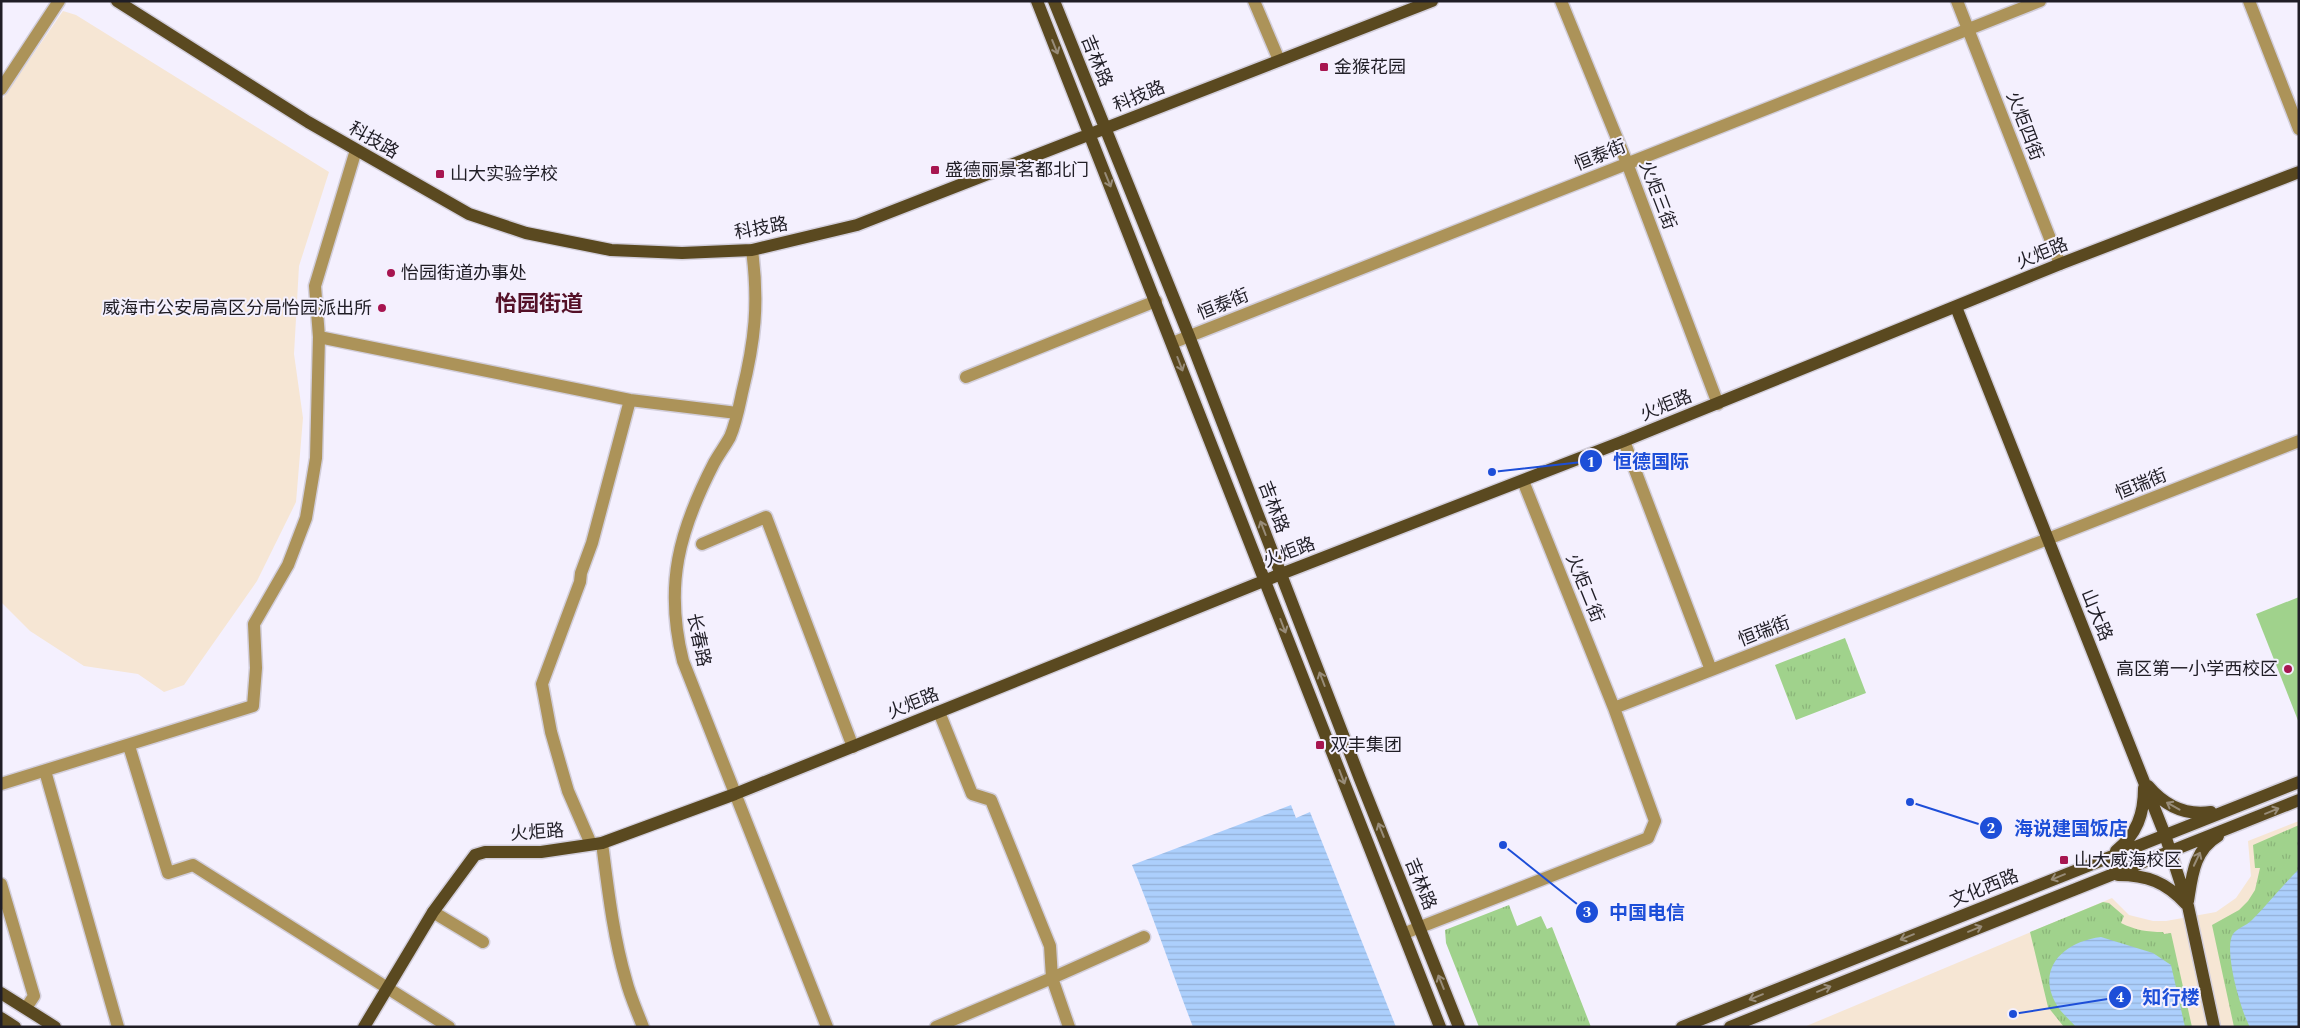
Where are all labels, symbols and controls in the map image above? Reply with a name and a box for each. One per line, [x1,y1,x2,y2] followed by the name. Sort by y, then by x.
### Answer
[1074,31,1119,91] street label: 吉林路
[1051,39,1060,54] one-way arrow
[1334,54,1406,81] place label: 金猴花园
[1318,61,1330,73] marker: 金猴花园
[1109,74,1169,119] street label: 科技路
[1999,88,2050,165] street label: 火炬四街
[344,115,404,166] street label: 科技路
[1570,133,1630,178] street label: 恒泰街
[945,157,1089,184] place label: 盛德丽景茗都北门
[1632,157,1683,234] street label: 火炬三街
[450,161,558,188] place label: 山大实验学校
[929,164,941,176] marker: 盛德丽景茗都北门
[434,168,446,180] marker: 山大实验学校
[1104,173,1113,188] one-way arrow
[732,211,790,246] street label: 科技路
[2012,231,2072,276] street label: 火炬路
[401,260,527,287] place label: 怡园街道办事处
[385,267,397,279] marker: 怡园街道办事处
[1193,282,1253,327] street label: 恒泰街
[495,288,583,321] district label: 怡园街道
[102,295,372,322] place label: 威海市公安局高区分局怡园派出所
[376,302,388,314] marker: 威海市公安局高区分局怡园派出所
[1176,356,1186,371] one-way arrow
[1636,383,1696,428] street label: 火炬路
[1578,444,1699,478] callout: 恒德国际
[1613,448,1689,477] text: 恒德国际
[1587,451,1595,474] text: 1
[2111,462,2171,507] street label: 恒瑞街
[1251,477,1296,537] street label: 吉林路
[1258,520,1267,536] one-way arrow
[1259,530,1319,575] street label: 火炬路
[1559,550,1611,627] street label: 火炬二街
[2074,585,2119,645] street label: 山大路
[1734,609,1794,654] street label: 恒瑞街
[680,611,717,669] street label: 长春路
[1279,618,1288,633] one-way arrow
[2116,656,2278,683] place label: 高区第一小学西校区
[2282,663,2294,675] marker: 高区第一小学西校区
[1316,672,1326,687] one-way arrow
[883,681,943,726] street label: 火炬路
[1330,732,1402,759] place label: 双丰集团
[1314,739,1326,751] marker: 双丰集团
[1338,769,1347,784] one-way arrow
[2165,801,2180,811] one-way arrow
[2264,806,2279,815] one-way arrow
[1979,811,2138,845] callout: 海说建国饭店
[2014,815,2128,844] text: 海说建国饭店
[509,817,565,848] street label: 火炬路
[1987,817,1995,840] text: 2
[1376,823,1385,839] one-way arrow
[2074,847,2182,874] place label: 山大威海校区
[2193,852,2203,867] one-way arrow
[1398,854,1443,914] street label: 吉林路
[2058,854,2070,866] marker: 山大威海校区
[1946,862,2023,914] street label: 文化西路
[2051,873,2066,882] one-way arrow
[1574,895,1695,929] callout: 中国电信
[1609,899,1685,928] text: 中国电信
[1583,901,1591,924] text: 3
[1967,924,1982,933] one-way arrow
[1900,933,1915,942] one-way arrow
[1436,974,1445,990] one-way arrow
[2108,980,2210,1014] callout: 知行楼
[1816,984,1831,993] one-way arrow
[2142,984,2200,1013] text: 知行楼
[2116,986,2125,1009] text: 4
[1749,993,1764,1002] one-way arrow

